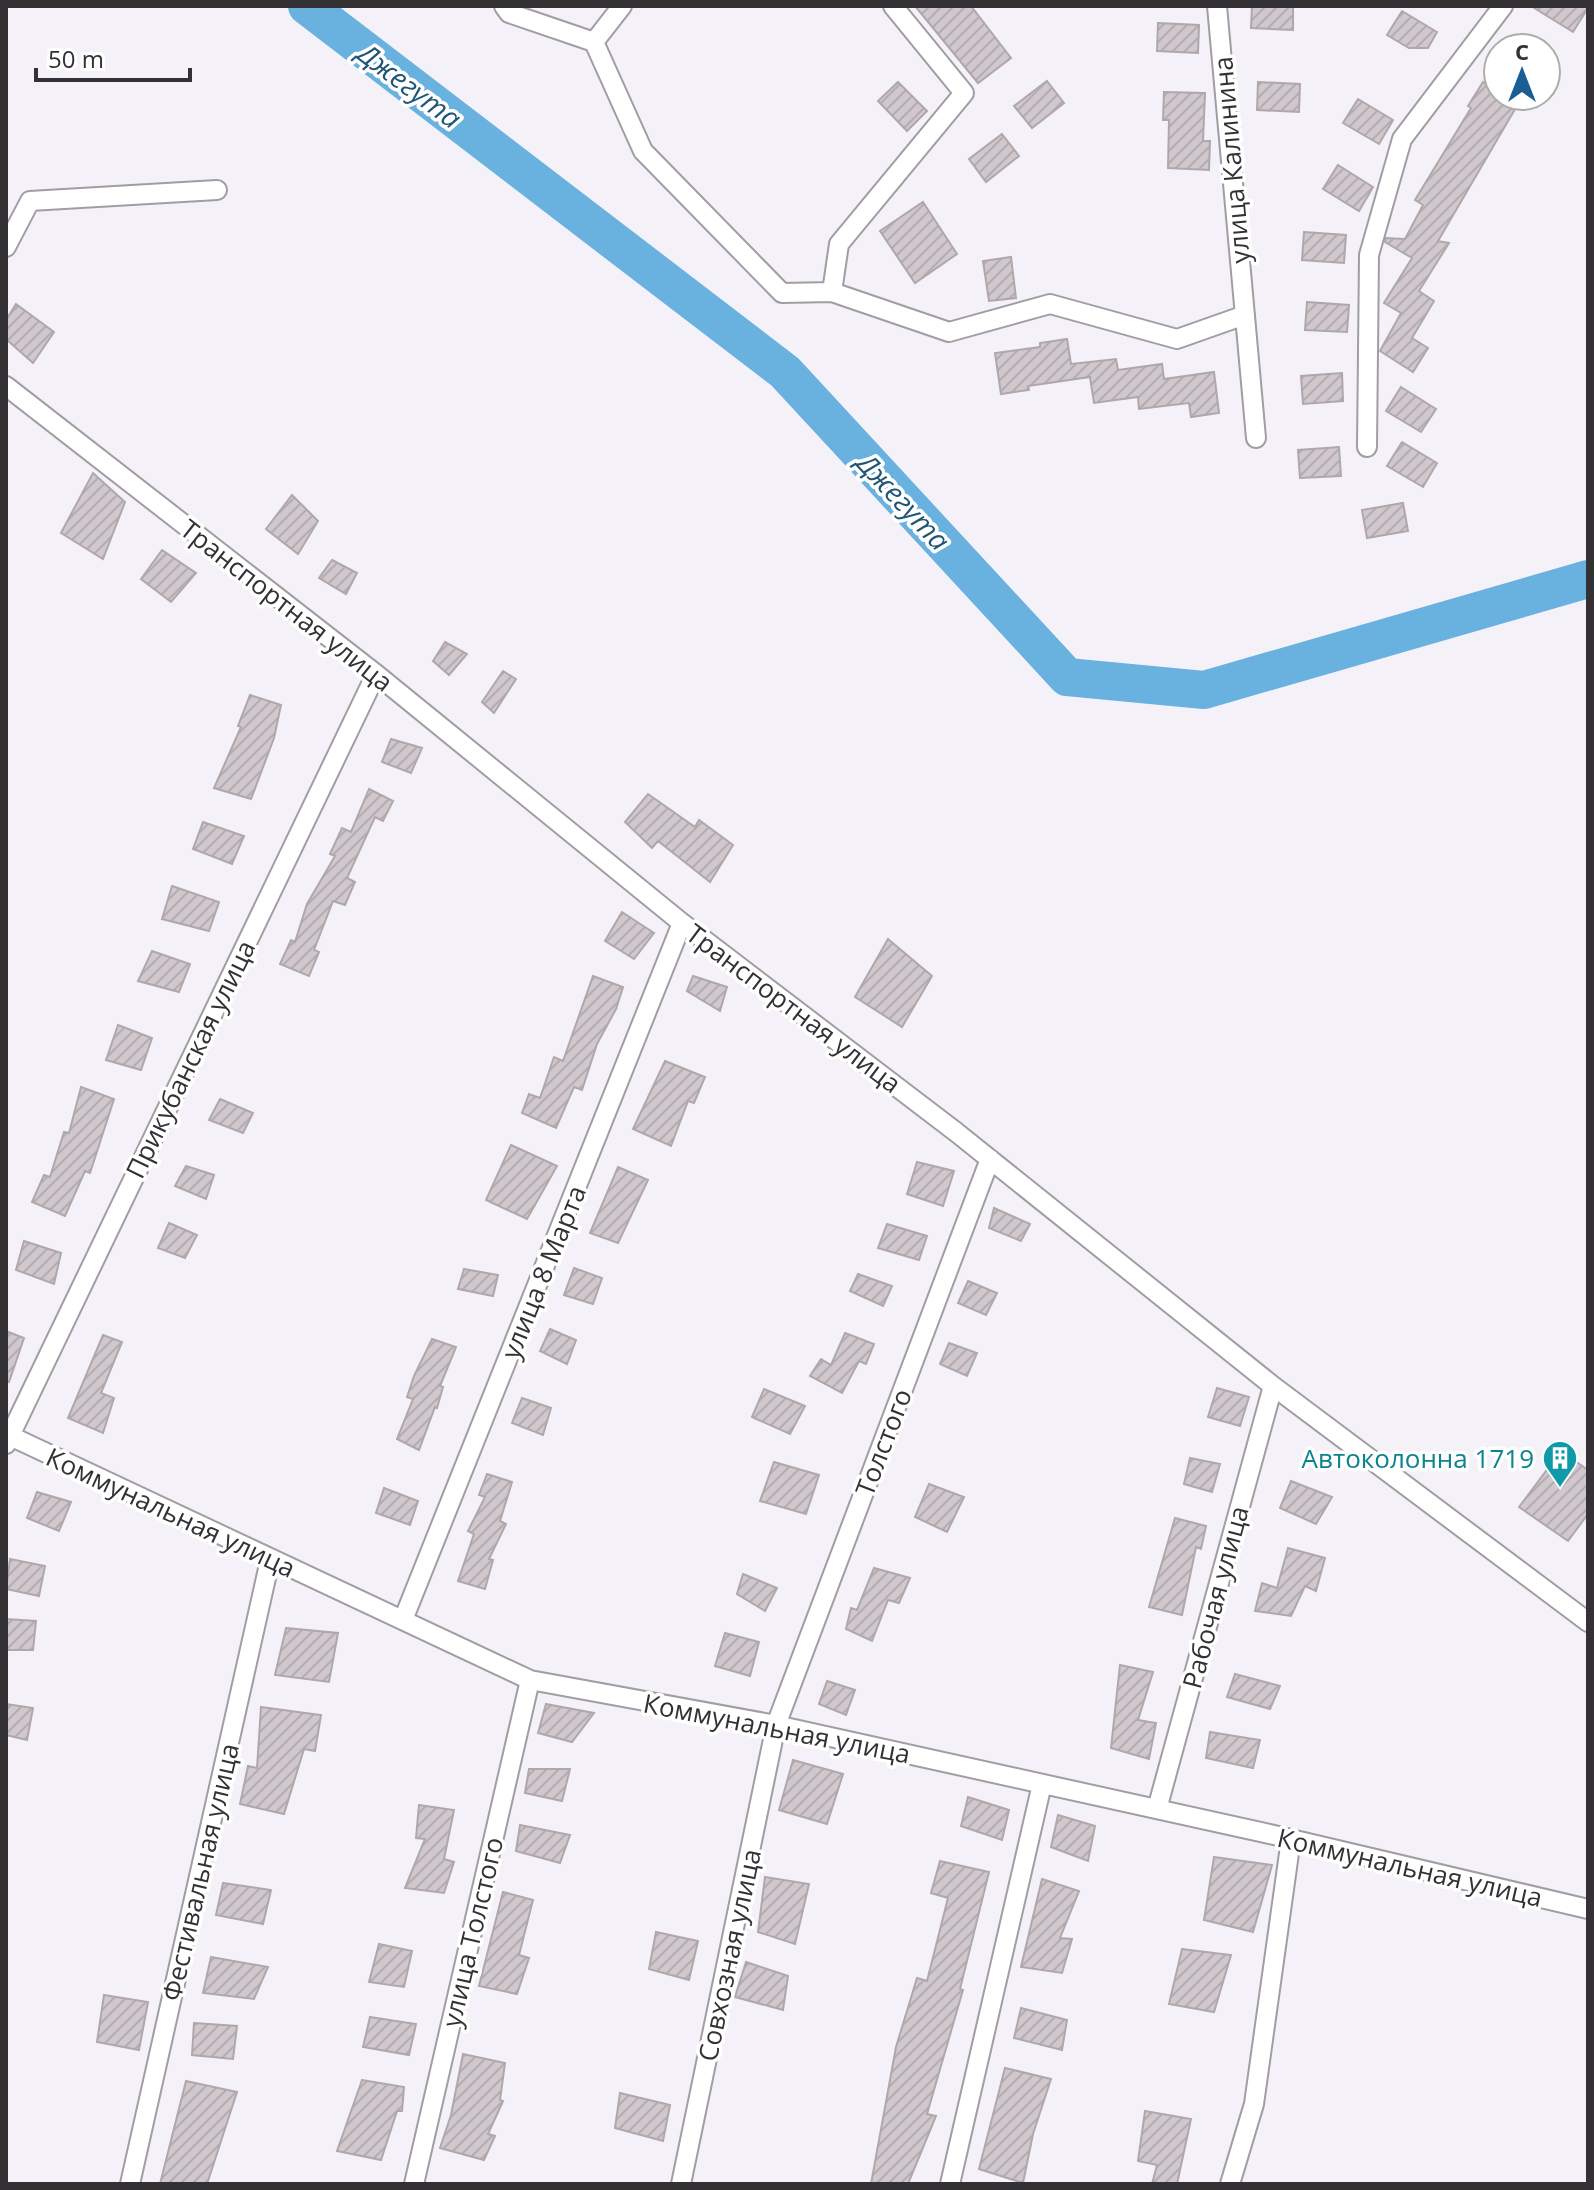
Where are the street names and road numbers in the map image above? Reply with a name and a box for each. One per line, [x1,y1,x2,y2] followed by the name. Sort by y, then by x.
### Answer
[1204,55,1258,265] street label: улица Калинина
[173,511,401,699] street label: Транспортная улица
[679,915,909,1101] street label: Транспортная улица
[117,934,263,1184] street label: Прикубанская улица
[492,1180,594,1364] street label: улица 8 Марта
[846,1383,920,1501] street label: Толстого
[41,1438,301,1586] street label: Коммунальная улица
[1173,1502,1257,1692] street label: Рабочая улица
[641,1684,913,1772] street label: Коммунальная улица
[153,1740,247,2004] street label: Фестивальная улица
[1274,1819,1546,1915] street label: Коммунальная улица
[433,1833,511,2031] street label: улица Толстого
[689,1846,769,2064] street label: Совхозная улица

